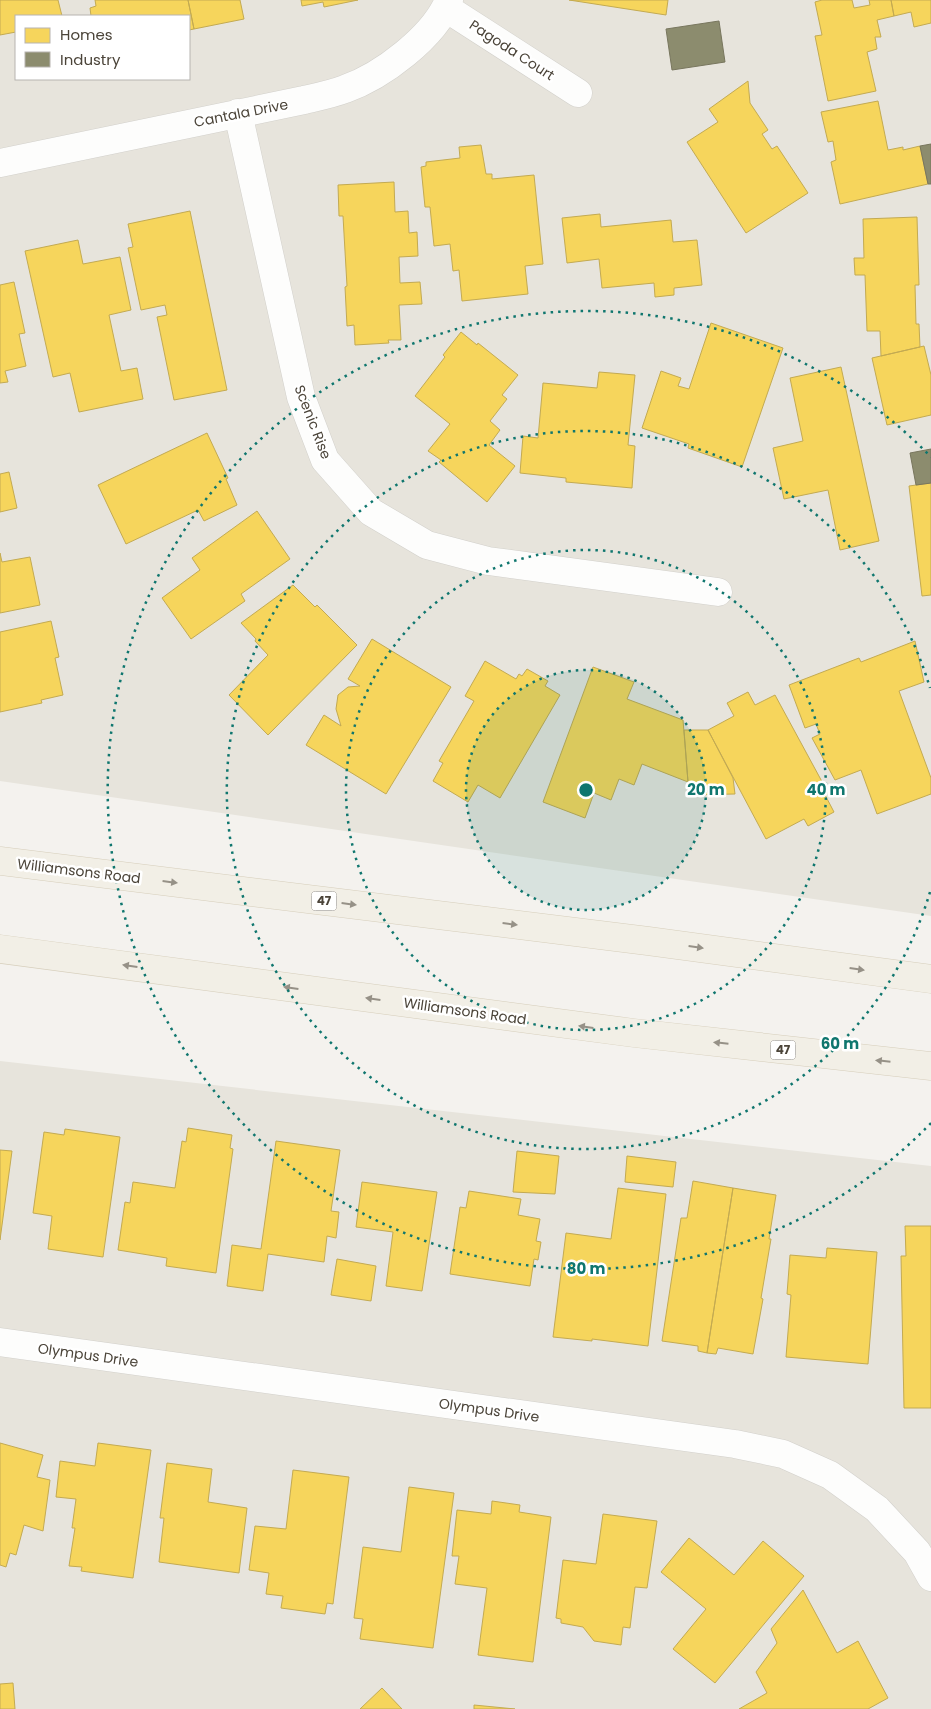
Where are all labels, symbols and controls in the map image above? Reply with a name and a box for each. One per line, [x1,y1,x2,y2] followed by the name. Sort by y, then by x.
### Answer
[15,15,190,80] legend
[466,15,558,85] street label: Pagoda Court
[60,24,113,45] text: Homes
[60,49,121,70] text: Industry
[192,94,290,132] street label: Cantala Drive
[290,382,336,462] street label: Scenic Rise
[687,779,725,800] text: 20 m
[806,779,846,800] text: 40 m
[577,781,595,799] centre of rings
[16,854,142,888] street label: Williamsons Road
[162,878,178,886] one-way arrow
[312,891,336,910] road number: 47
[341,900,357,908] one-way arrow
[502,920,518,928] one-way arrow
[688,943,704,951] one-way arrow
[121,962,137,970] one-way arrow
[849,965,865,973] one-way arrow
[282,983,298,991] one-way arrow
[402,992,528,1030] street label: Williamsons Road
[364,994,380,1002] one-way arrow
[577,1023,593,1031] one-way arrow
[821,1033,859,1054] text: 60 m
[713,1039,729,1047] one-way arrow
[770,1040,796,1060] road number: 47
[874,1057,890,1065] one-way arrow
[567,1258,605,1279] text: 80 m
[36,1338,140,1372] street label: Olympus Drive
[437,1393,541,1427] street label: Olympus Drive

